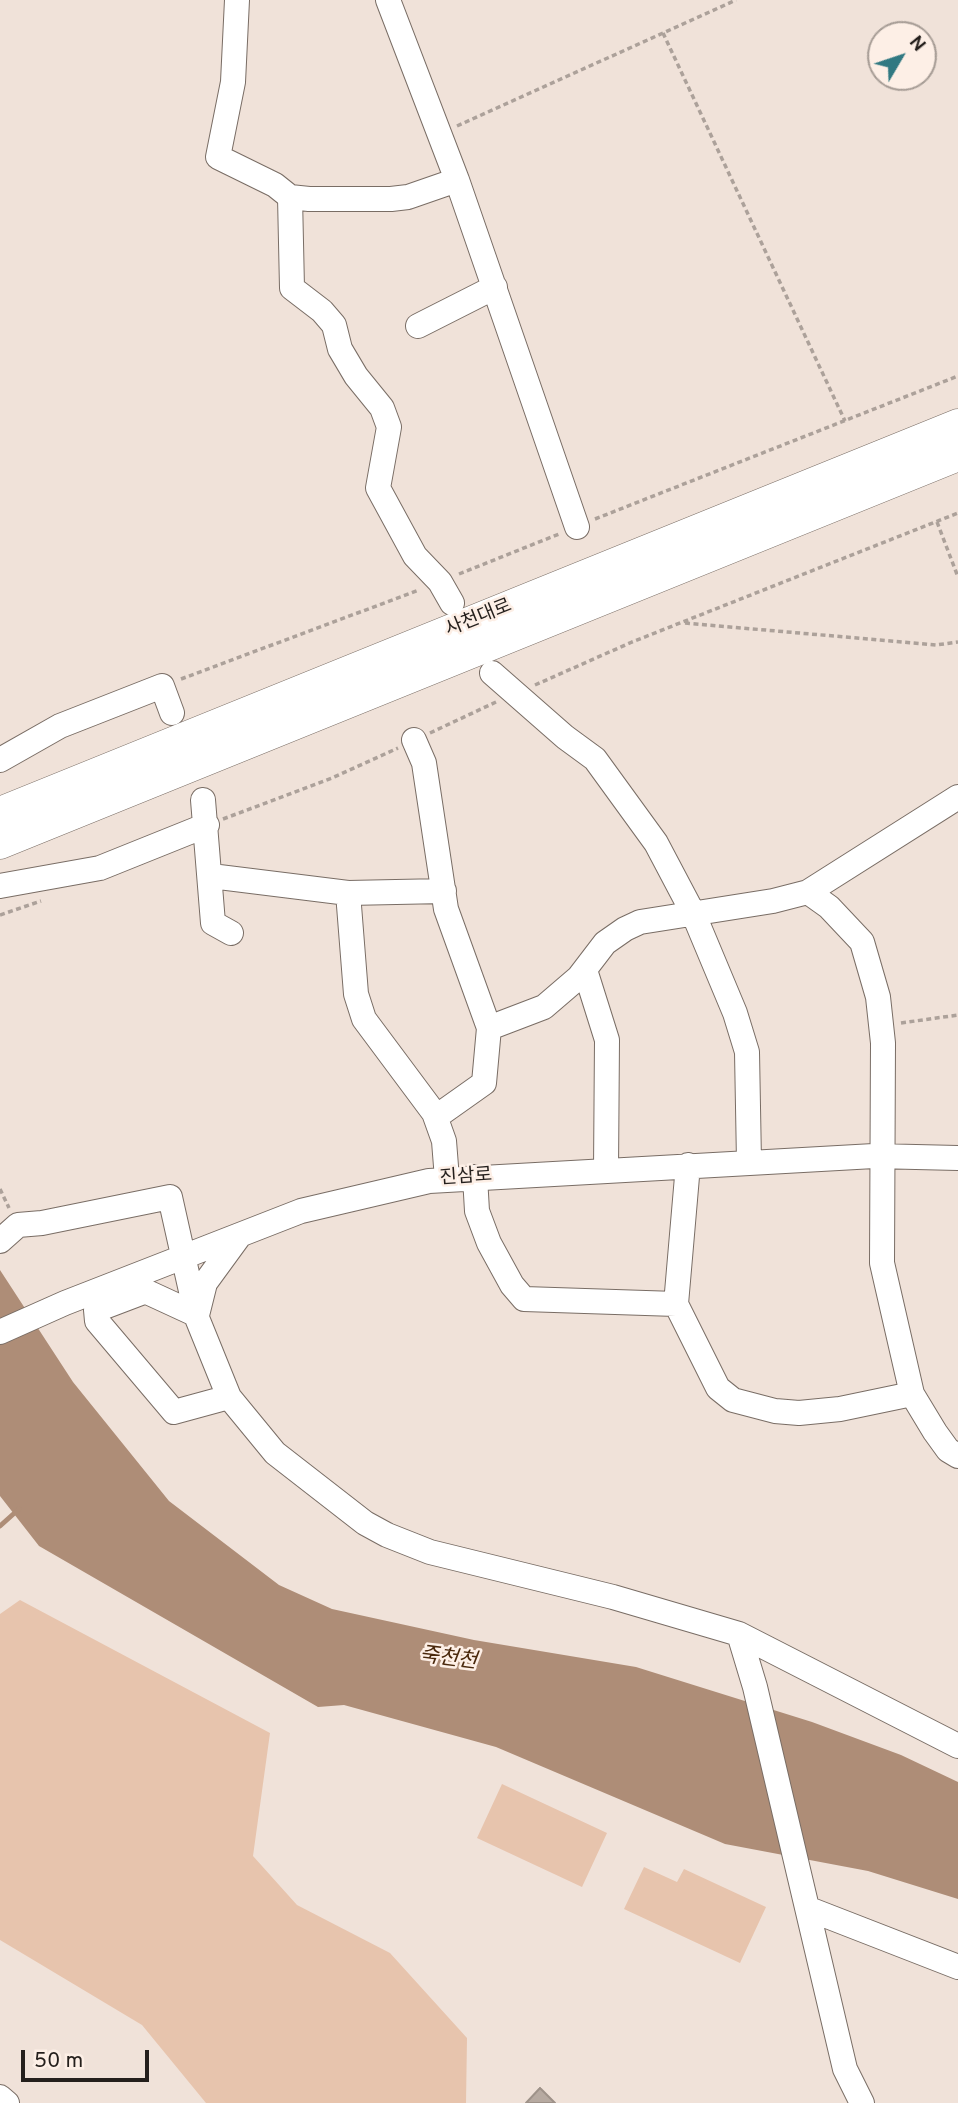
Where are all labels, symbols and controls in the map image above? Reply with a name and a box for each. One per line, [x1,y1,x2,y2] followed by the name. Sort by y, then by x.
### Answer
[867,21,937,91] north arrow
[903,31,930,57] text: N
[442,595,516,643] street label: 사천대로
[439,1165,493,1191] street label: 진삼로
[418,1644,478,1676] water label: 죽천천
[24,2036,152,2080] scale bar
[34,2048,83,2075] text: 50 m

